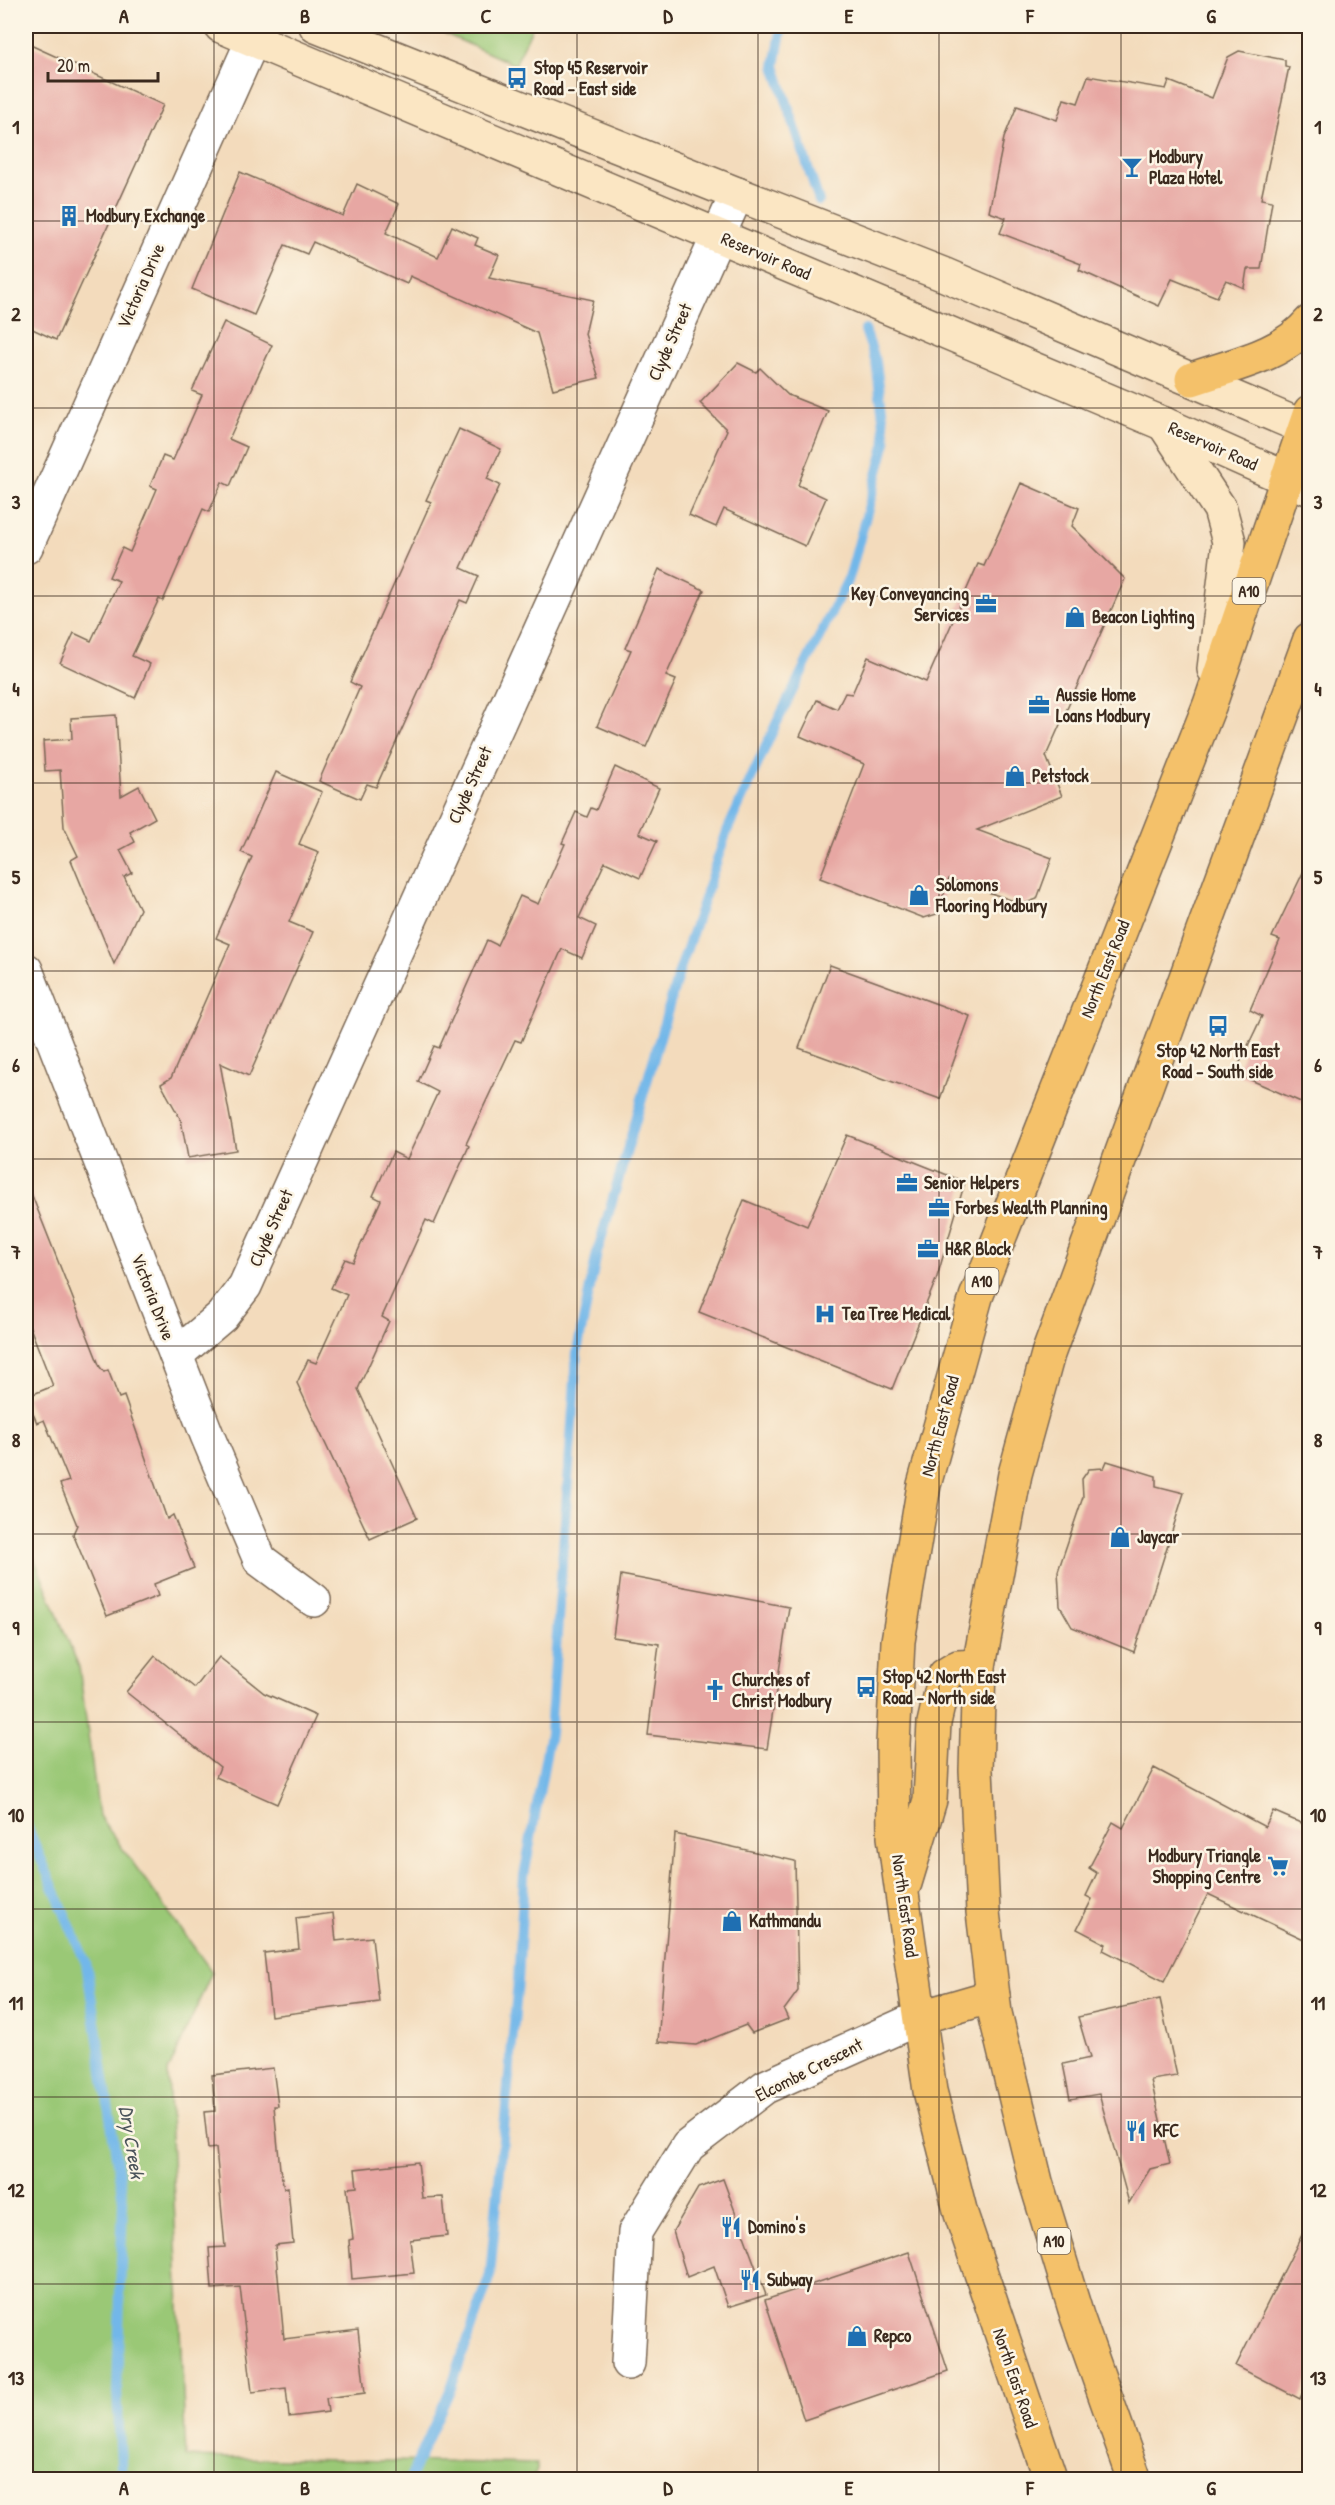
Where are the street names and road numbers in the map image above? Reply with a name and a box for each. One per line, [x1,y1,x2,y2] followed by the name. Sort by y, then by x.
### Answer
[717,225,815,286] street label: Reservoir Road
[111,239,170,332] street label: Victoria Drive
[641,298,698,385] street label: Clyde Street
[1165,415,1262,476] street label: Reservoir Road
[1232,578,1266,604] road number: A10
[441,741,498,828] street label: Clyde Street
[1074,916,1136,1021] street label: North East Road
[242,1184,299,1271] street label: Clyde Street
[126,1250,181,1344] street label: Victoria Drive
[966,1268,998,1294] road number: A10
[914,1373,965,1479] street label: North East Road
[886,1853,925,1959] street label: North East Road
[751,2031,867,2107] street label: Elcombe Crescent
[1038,2228,1070,2254] road number: A10
[987,2325,1044,2431] street label: North East Road

